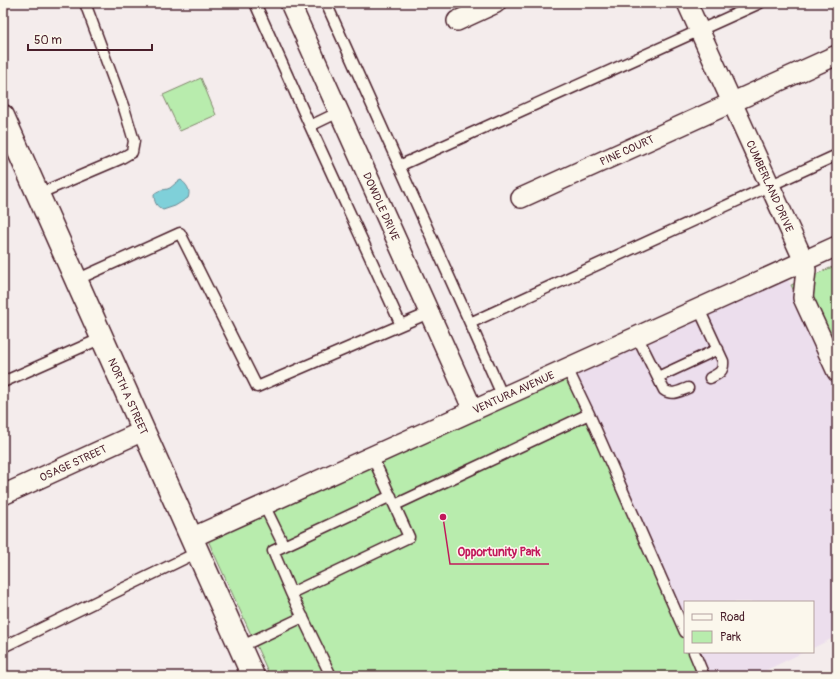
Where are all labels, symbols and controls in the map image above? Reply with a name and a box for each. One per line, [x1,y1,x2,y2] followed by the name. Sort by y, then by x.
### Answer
[28,26,152,52] scale bar
[34,33,62,48] text: 50 m
[598,133,656,168] street label: PINE COURT
[743,138,796,234] street label: CUMBERLAND DRIVE
[360,171,402,243] street label: DOWDLE DRIVE
[105,356,150,437] street label: NORTH A STREET
[471,368,557,417] street label: VENTURA AVENUE
[38,442,109,484] street label: OSAGE STREET
[450,540,549,564] callout: Opportunity Park
[457,545,542,560] text: Opportunity Park
[684,601,814,653] legend
[720,610,745,625] text: Road
[720,630,741,645] text: Park

